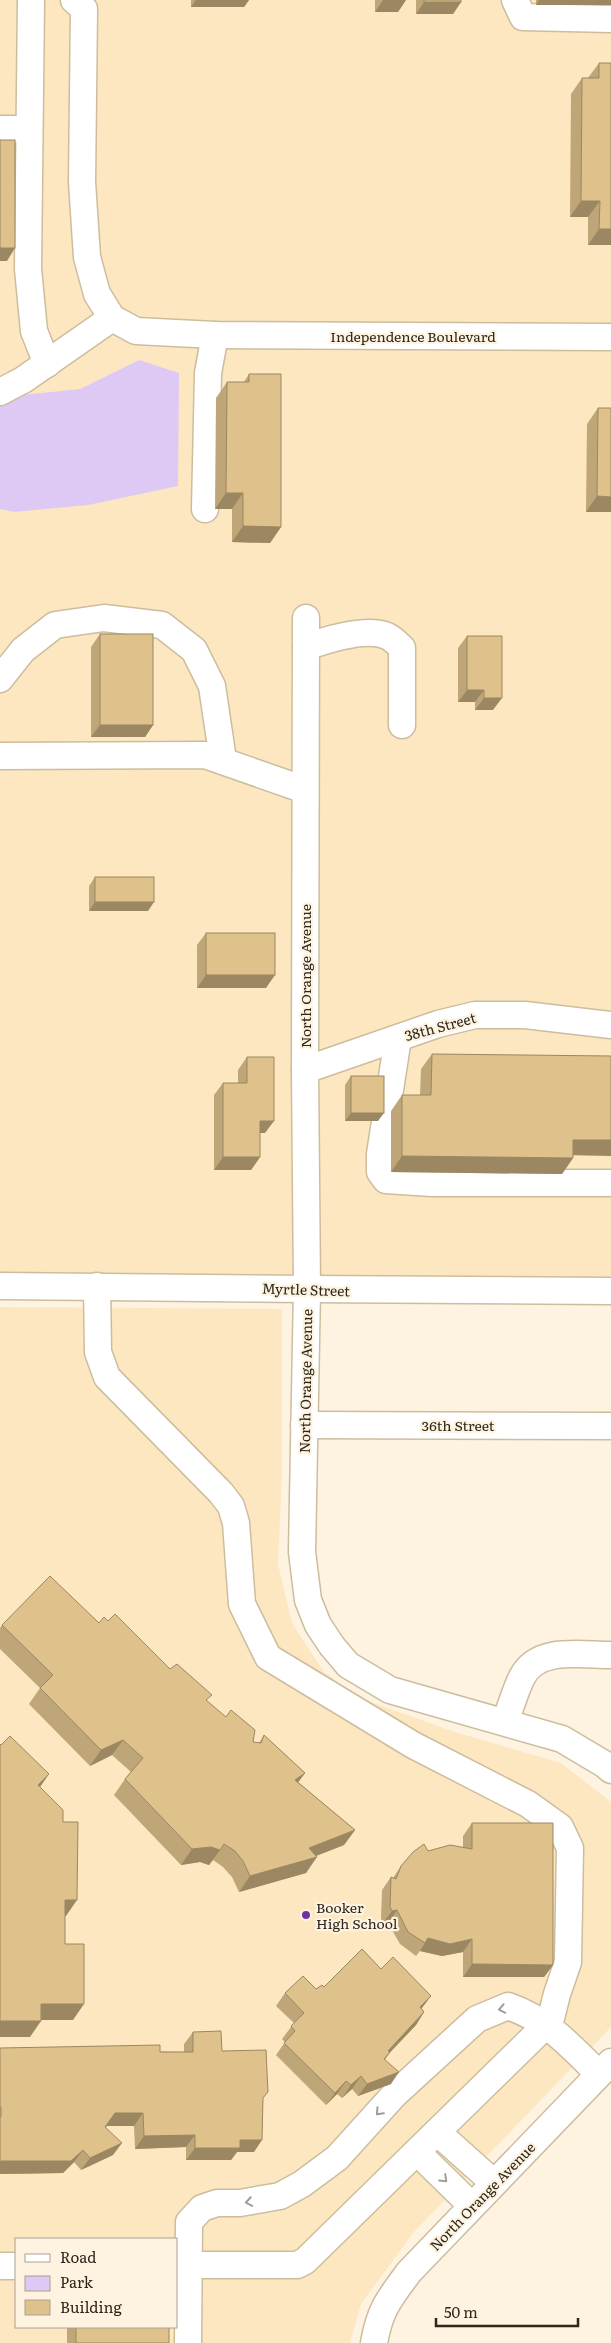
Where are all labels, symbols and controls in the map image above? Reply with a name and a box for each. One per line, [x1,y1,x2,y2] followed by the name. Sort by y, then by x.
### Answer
[330,326,496,346] street label: Independence Boulevard
[295,904,315,1048] street label: North Orange Avenue
[402,1007,478,1045] street label: 38th Street
[262,1277,351,1301] street label: Myrtle Street
[294,1309,316,1453] street label: North Orange Avenue
[422,1415,495,1435] street label: 36th Street
[316,1897,398,1933] place label: Booker High School
[300,1909,312,1921] marker: Booker High School
[498,2003,506,2013] one-way arrow
[376,2106,385,2115] one-way arrow
[425,2137,539,2255] street label: North Orange Avenue
[439,2173,448,2182] one-way arrow
[245,2196,254,2206] one-way arrow
[15,2238,178,2328] legend
[60,2245,96,2268] text: Road
[60,2270,94,2293] text: Park
[60,2295,122,2318] text: Building
[436,2296,578,2328] scale bar
[444,2300,478,2323] text: 50 m

